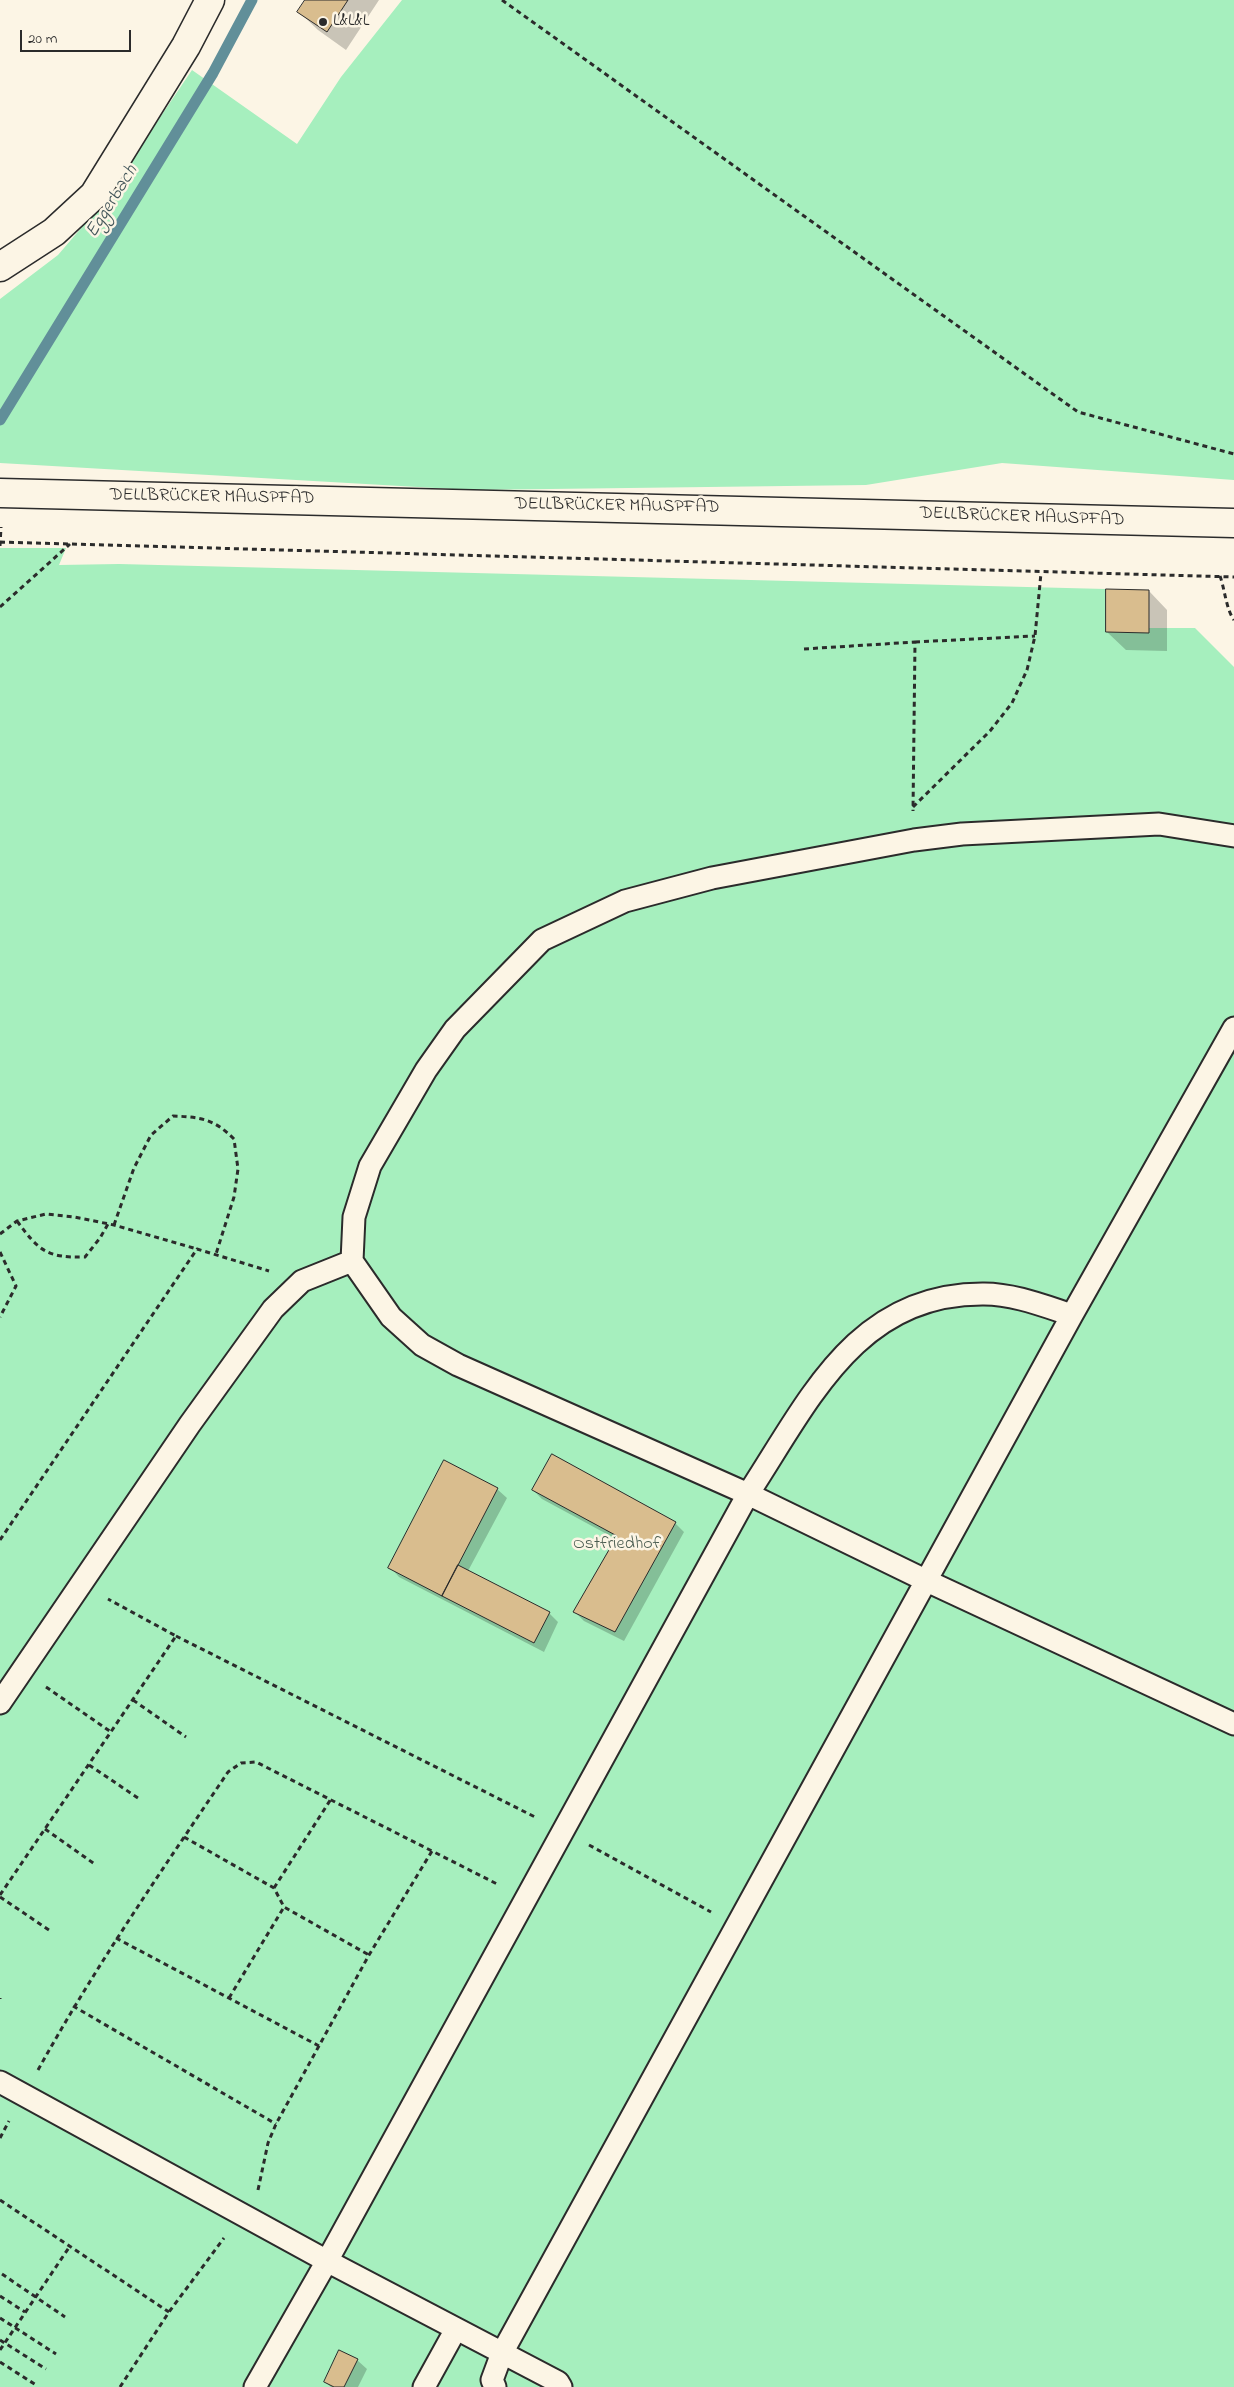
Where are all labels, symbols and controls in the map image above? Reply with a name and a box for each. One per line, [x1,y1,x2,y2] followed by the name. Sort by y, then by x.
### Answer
[333,11,369,33] place label: L&L&L
[317,16,329,28] marker: L&L&L
[22,20,134,52] scale bar
[28,28,57,50] text: 20 m
[82,162,144,242] water label: Eggerbach
[109,485,315,511] street label: DELLBRÜCKER MAUSPFAD
[514,494,720,520] street label: DELLBRÜCKER MAUSPFAD
[919,504,1125,532] street label: DELLBRÜCKER MAUSPFAD
[573,1534,661,1556] park label: Ostfriedhof

